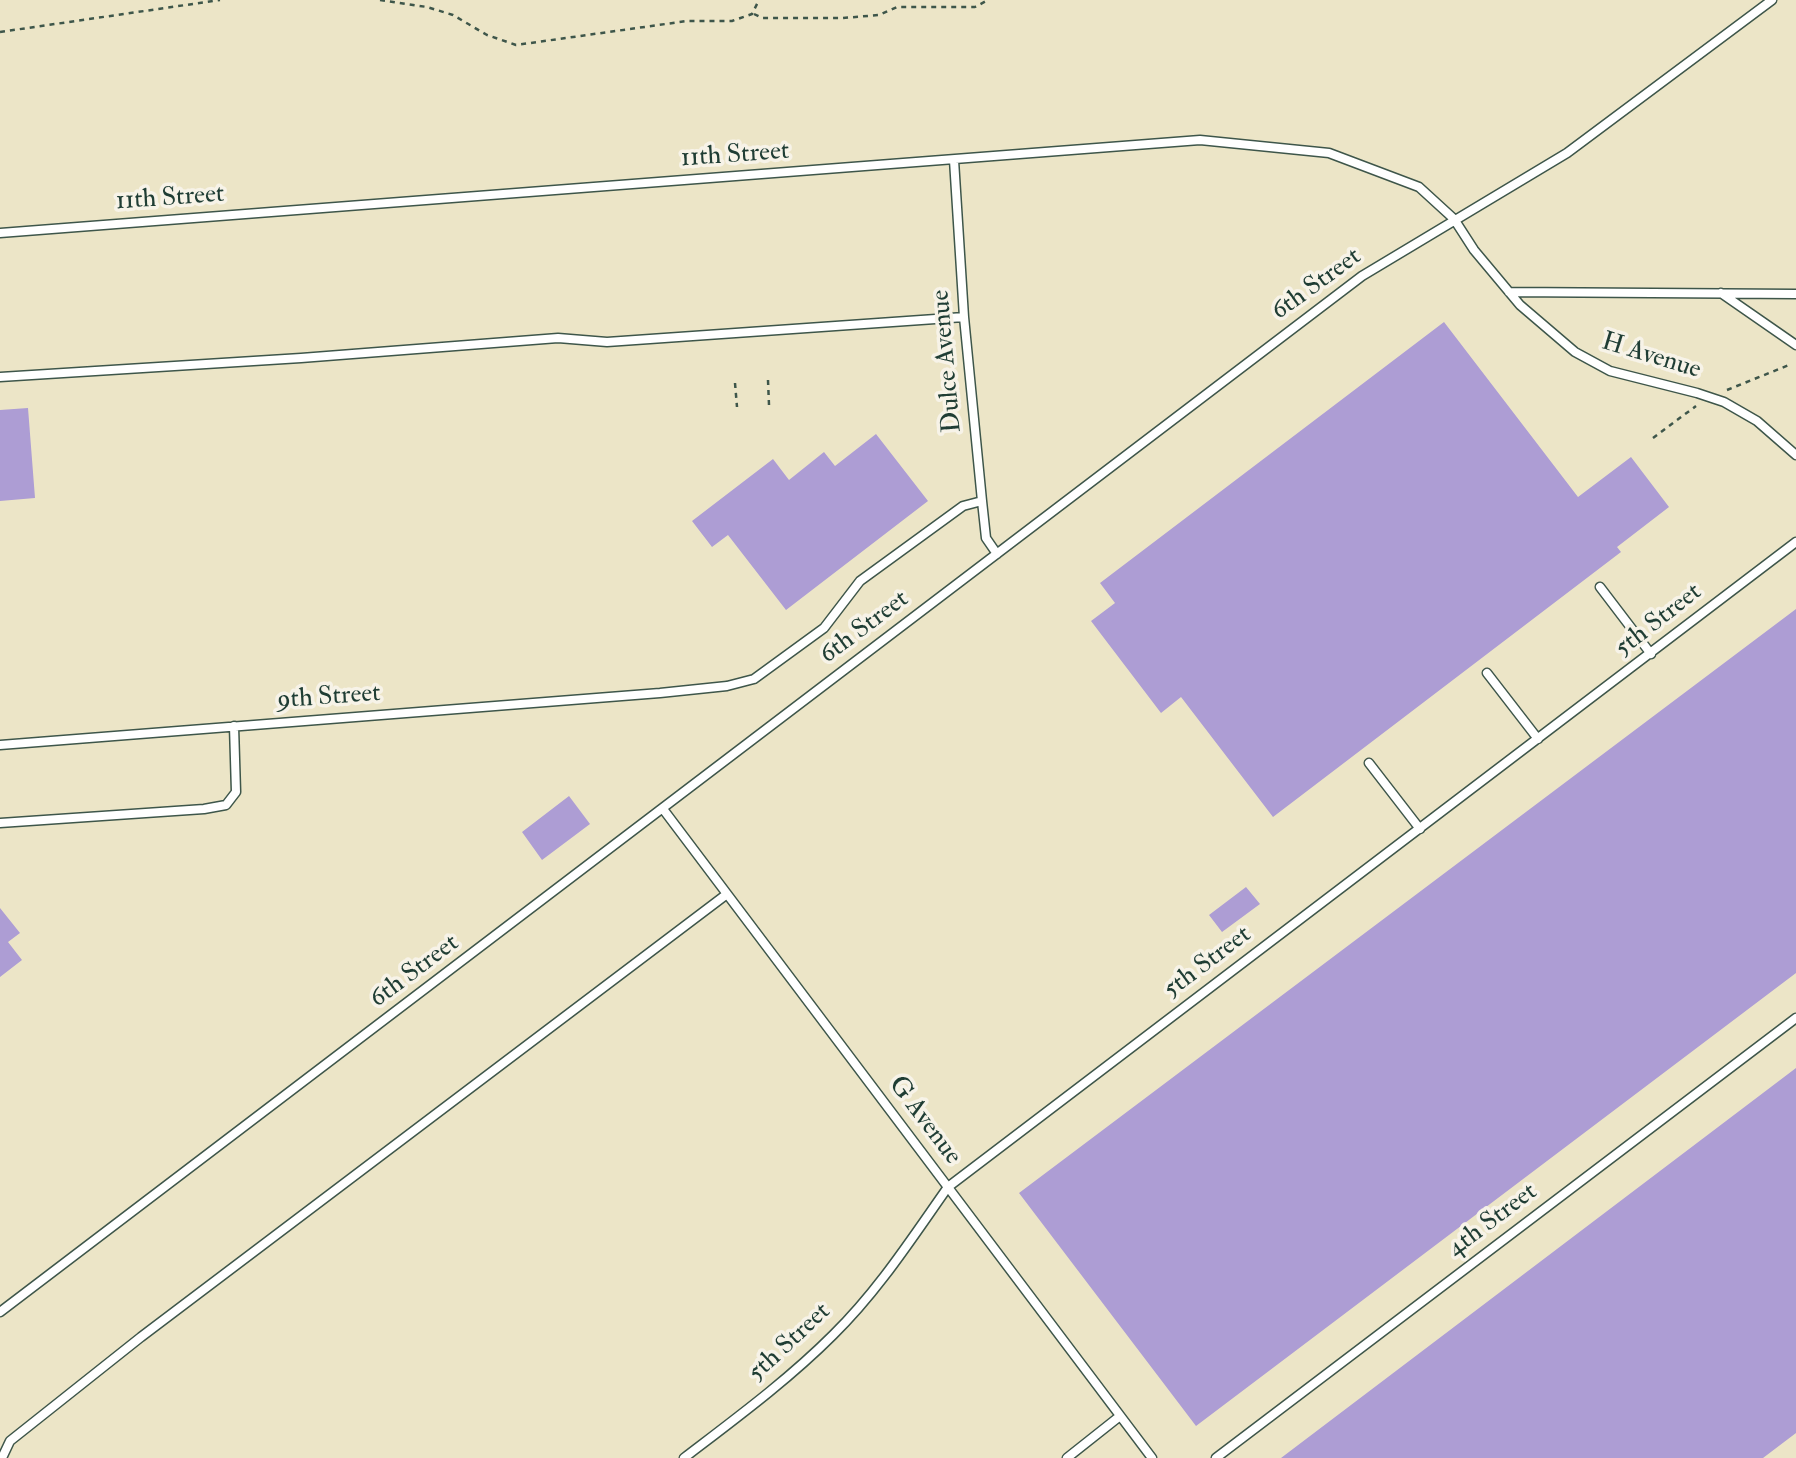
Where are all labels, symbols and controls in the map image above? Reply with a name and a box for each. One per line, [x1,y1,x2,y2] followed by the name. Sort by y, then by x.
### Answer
[680,137,790,175] street label: 11th Street
[115,180,225,218] street label: 11th Street
[1266,242,1368,328] street label: 6th Street
[926,288,970,434] street label: Dulce Avenue
[1598,327,1704,387] street label: H Avenue
[1609,577,1709,665] street label: 5th Street
[814,584,916,672] street label: 6th Street
[276,679,382,717] street label: 9th Street
[1158,920,1258,1006] street label: 5th Street
[364,928,466,1016] street label: 6th Street
[881,1071,967,1171] street label: G Avenue
[1442,1177,1544,1265] street label: 4th Street
[742,1297,838,1389] street label: 5th Street

